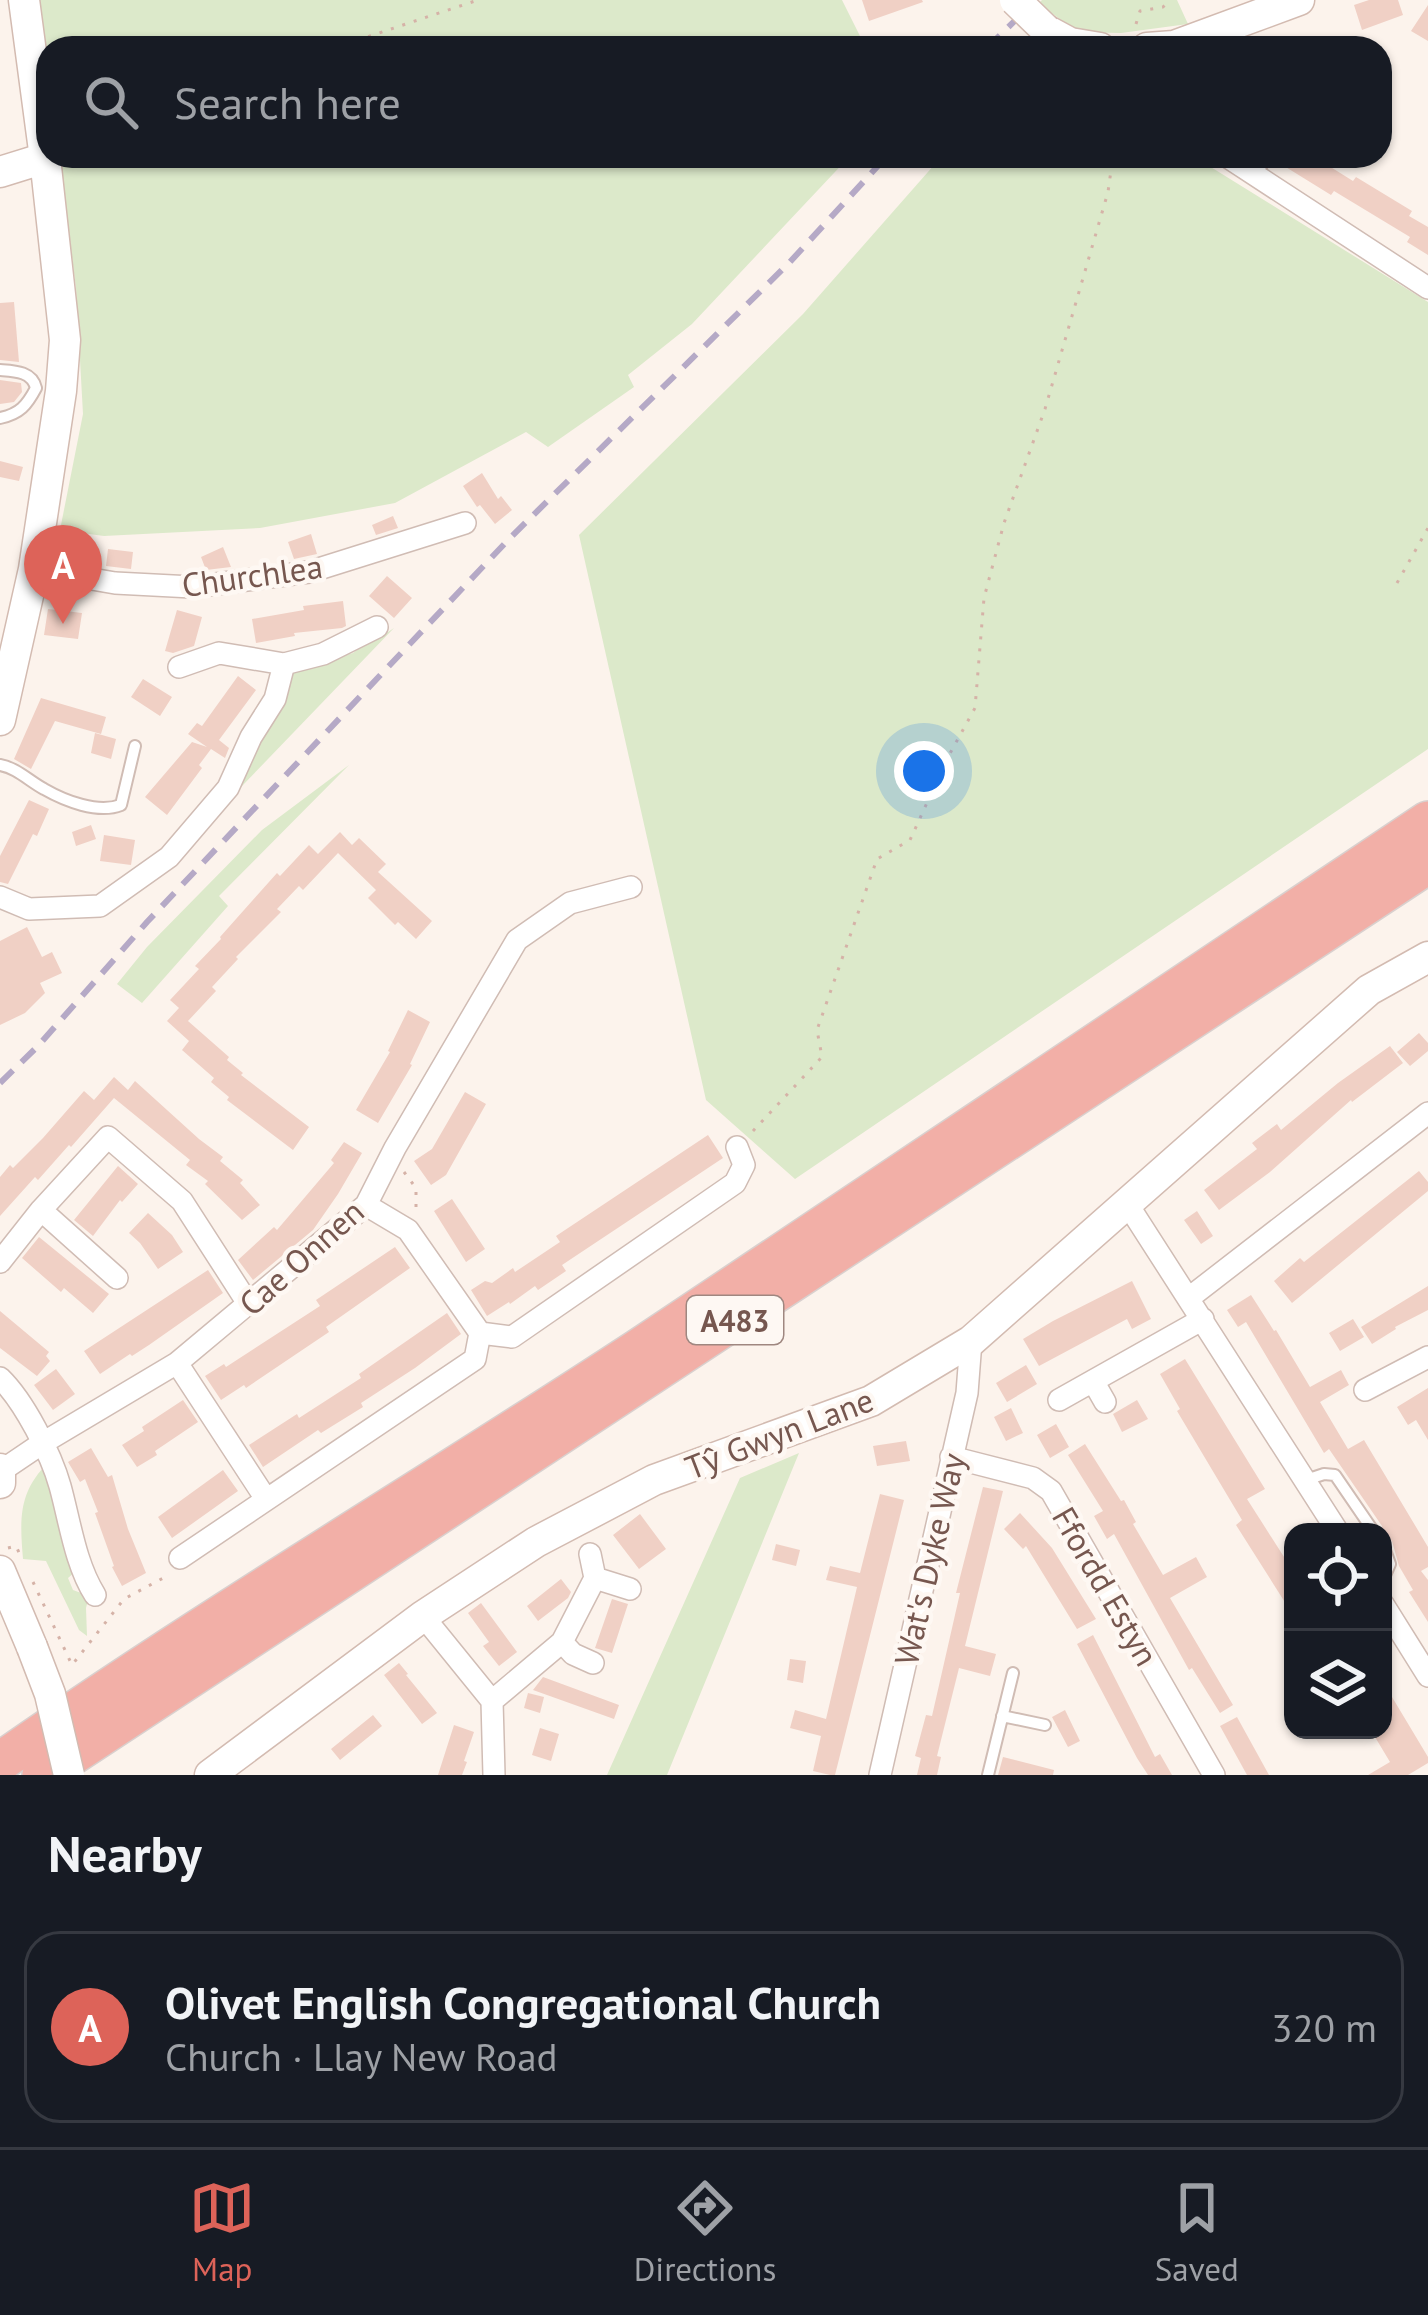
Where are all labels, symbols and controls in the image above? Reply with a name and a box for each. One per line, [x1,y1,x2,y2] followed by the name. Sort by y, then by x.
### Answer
[36,36,1392,168] search box
[78,69,144,135] icon: search
[174,73,401,131] text: Search here
[24,525,102,624] pin: A
[179,544,325,606] street label: Churchlea
[894,741,954,801] your location
[229,1190,373,1324] street label: Cae Onnen
[687,1296,783,1344] road number: A483
[679,1377,879,1489] street label: Tŷ Gwyn Lane
[884,1448,974,1669] street label: Wat's Dyke Way
[1043,1499,1169,1673] street label: Ffordd Estyn
[1284,1523,1392,1739] map controls
[1284,1523,1392,1631] button: locate
[1284,1631,1392,1739] button: layers
[48,1820,202,1886] text: Nearby
[165,1973,881,2031] text: Olivet English Congregational Church
[78,2002,102,2053] text: A
[1271,2002,1377,2053] text: 320 m
[165,2031,557,2082] text: Church · Llay New Road
[189,2175,255,2290] tab: Map
[634,2175,776,2290] tab: Directions
[1155,2175,1239,2290] tab: Saved

